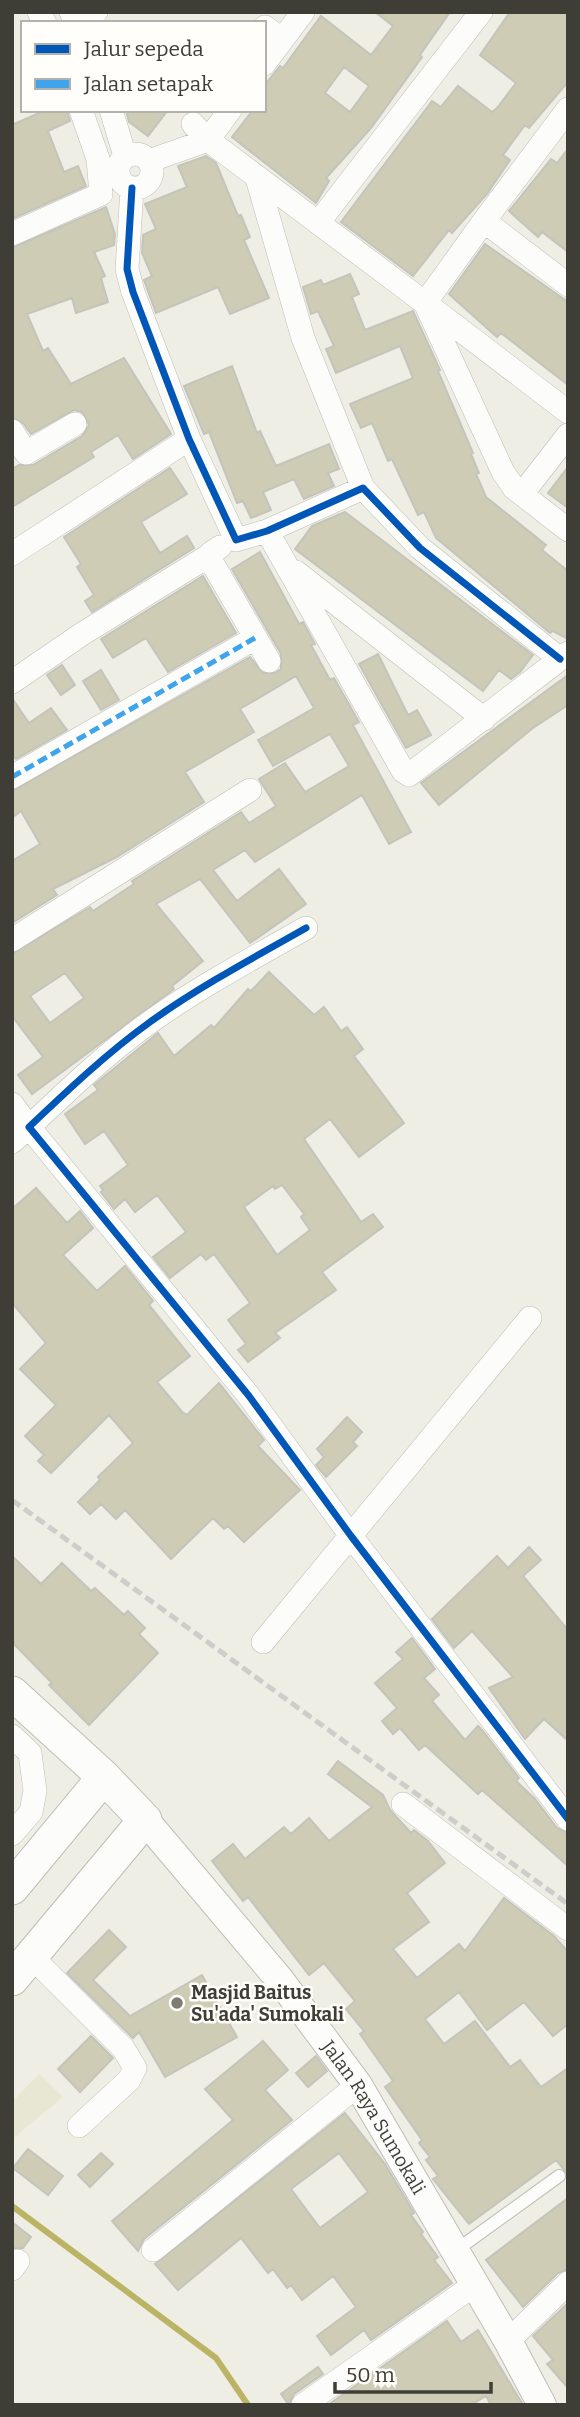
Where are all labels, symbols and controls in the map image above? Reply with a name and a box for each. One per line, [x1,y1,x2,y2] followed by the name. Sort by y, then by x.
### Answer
[21,21,266,112] legend
[83,36,204,62] text: Jalur sepeda
[83,71,213,97] text: Jalan setapak
[191,1981,344,2026] place label: Masjid Baitus Su'ada' Sumokali
[169,1995,185,2011] marker: Masjid Baitus Su'ada' Sumokali
[316,2035,431,2199] street label: Jalan Raya Sumokali
[335,2350,491,2394] scale bar
[346,2362,395,2388] text: 50 m

